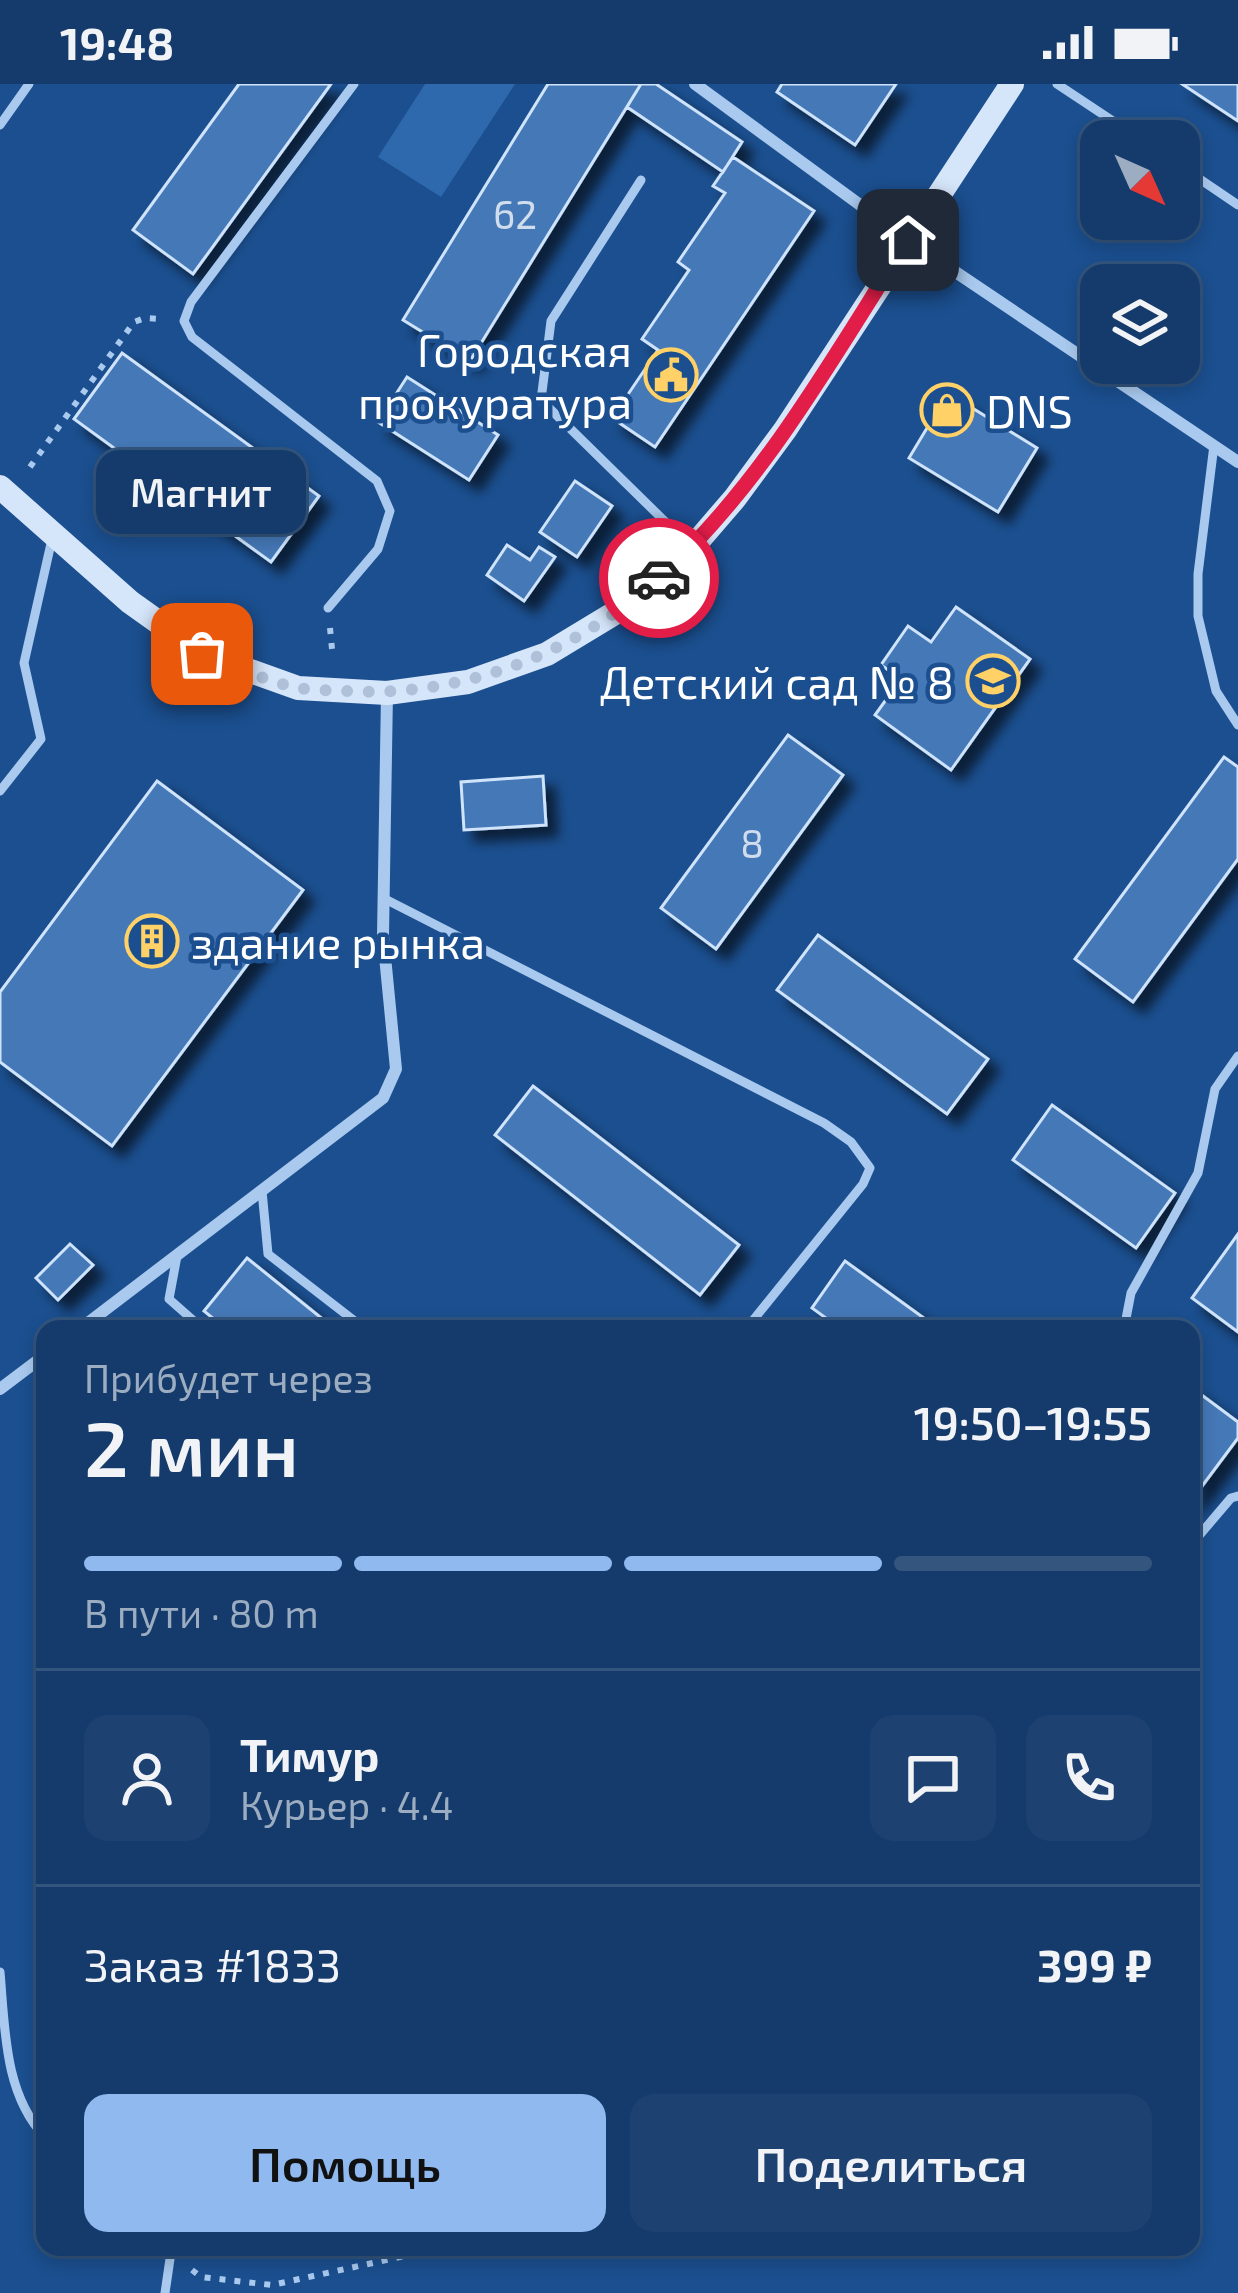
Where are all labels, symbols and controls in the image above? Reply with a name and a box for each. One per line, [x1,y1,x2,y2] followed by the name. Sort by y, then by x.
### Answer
[60,15,174,69] text: 19:48
[1080,120,1200,240] north arrow
[1080,120,1200,384] map controls
[857,189,959,291] pin
[493,190,537,237] house number: 62
[875,207,941,273] icon: home
[1080,264,1200,384] button: layers
[358,322,632,429] place label: Городская прокуратура
[643,347,699,403] public building icon: Городская прокуратура
[919,382,975,438] shop icon: DNS
[986,383,1073,437] place label: DNS
[97,450,307,534] callout: Магнит
[130,468,272,515] text: Магнит
[599,518,719,638] courier
[626,545,692,611] icon: car
[151,603,253,705] pin
[169,621,235,687] icon: bag
[965,653,1021,709] school or university icon: Детский сад № 8
[600,654,954,708] place label: Детский сад № 8
[740,819,764,866] house number: 8
[124,913,180,969] building icon: здание рынка
[191,914,485,968] place label: здание рынка
[84,1354,373,1401] text: Прибудет через
[914,1395,1152,1449] text: 19:50–19:55
[84,1399,299,1493] text: 2 мин
[84,1589,319,1636] text: В пути · 80 m
[84,1715,210,1841] button: person
[870,1715,996,1841] button: chat
[1026,1715,1152,1841] button: phone
[240,1727,379,1781] text: Тимур
[240,1781,453,1828] text: Курьер · 4.4
[84,1937,341,1991] text: Заказ #1833
[1037,1937,1152,1991] text: 399 ₽
[84,2094,606,2232] button: Помощь
[630,2094,1152,2232] button: Поделиться

